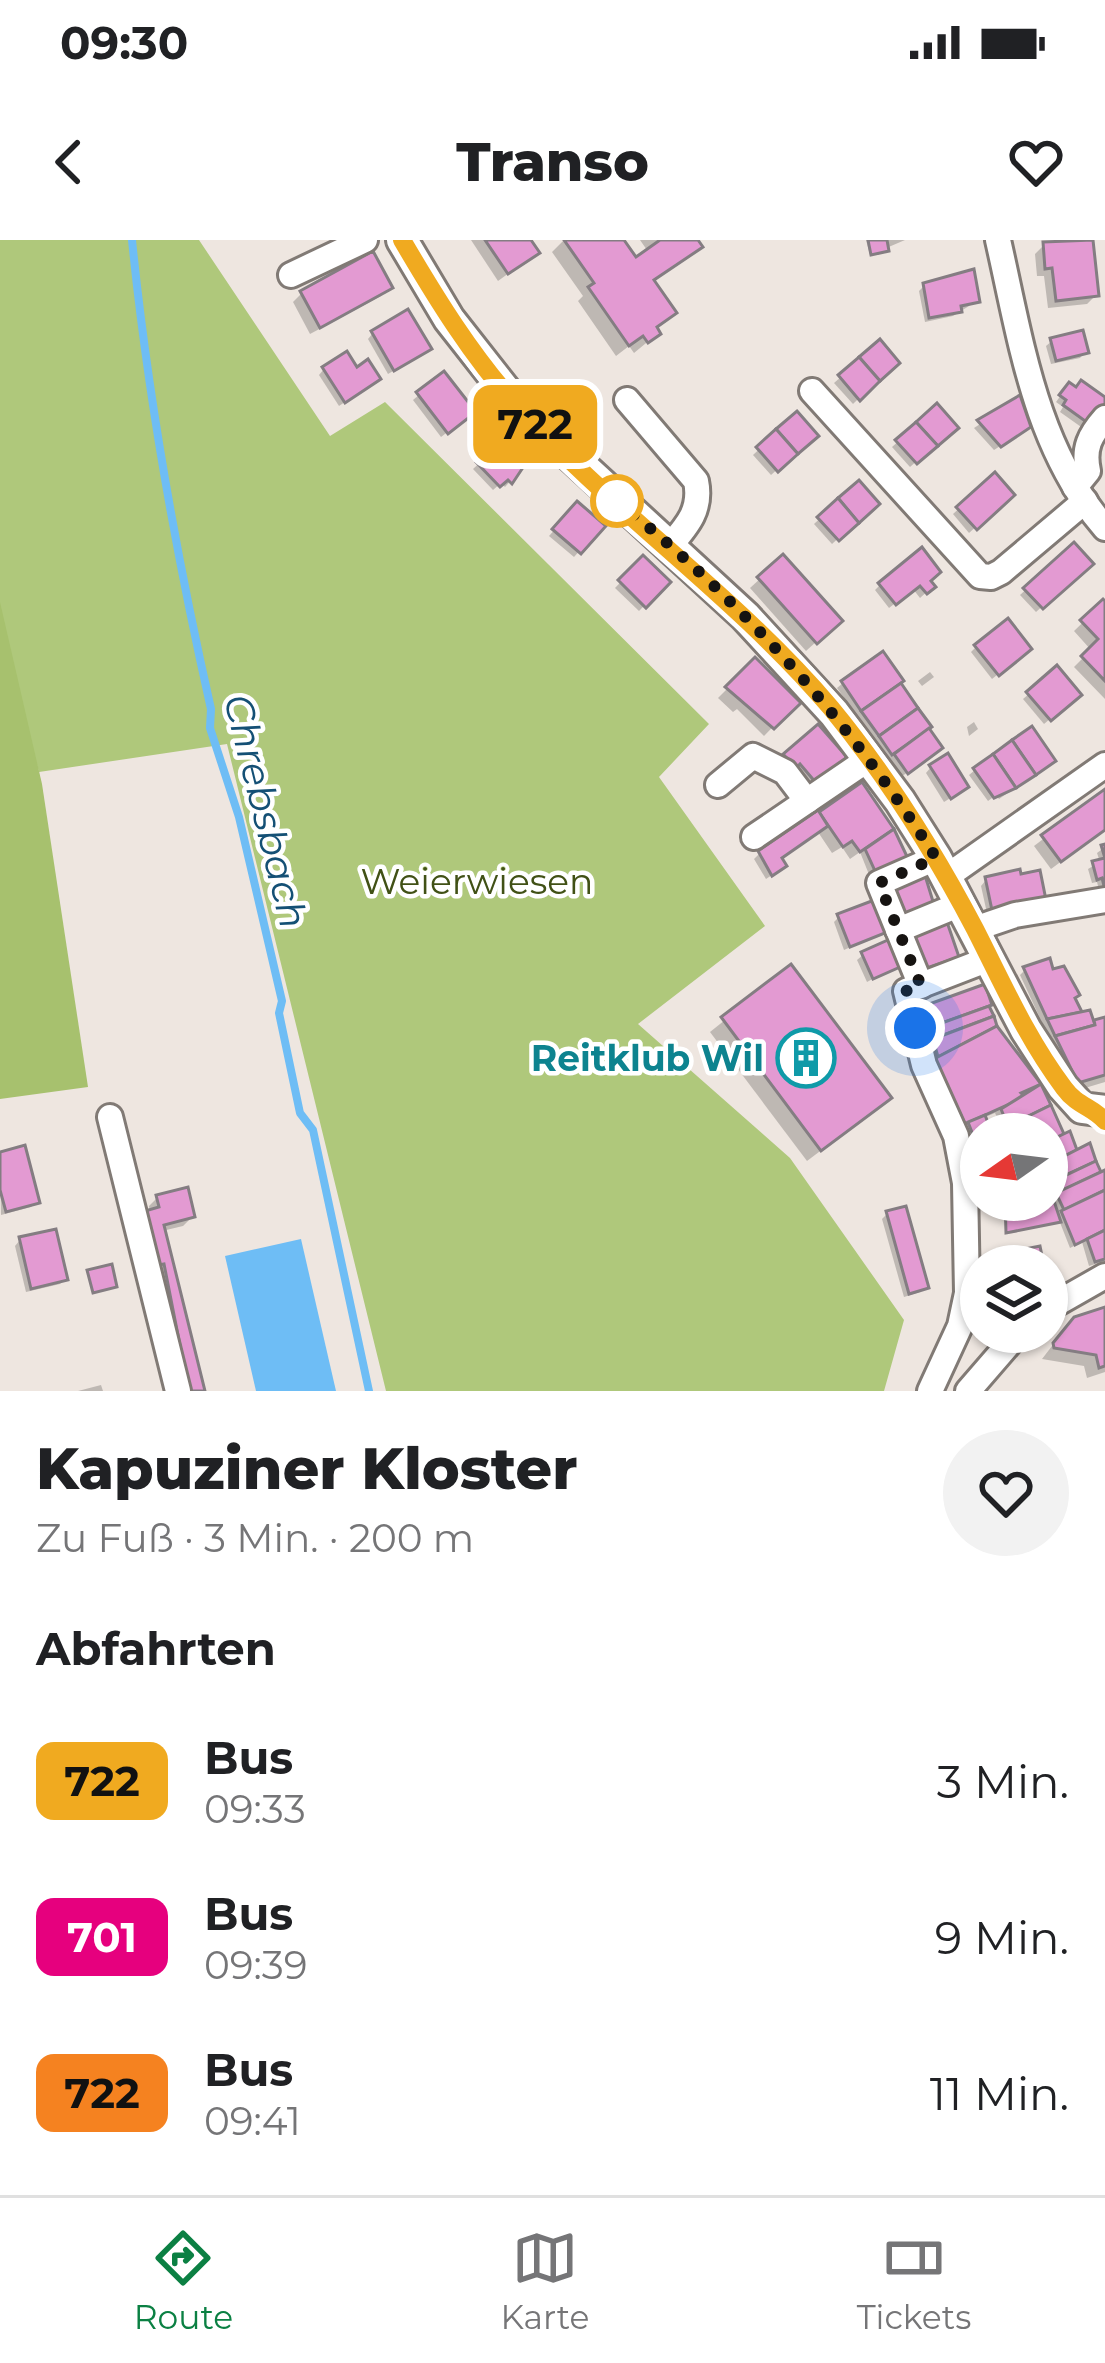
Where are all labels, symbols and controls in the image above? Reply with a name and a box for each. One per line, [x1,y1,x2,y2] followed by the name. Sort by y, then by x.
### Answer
[60,15,188,70] text: 09:30
[36,129,102,195] icon: back
[456,129,649,195] text: Transo
[1003,129,1069,195] icon: heart
[466,385,604,463] line badge: 722
[497,398,573,450] text: 722
[592,476,642,526] unlabelled marker
[214,689,318,933] water label: Chrebsbach
[361,859,593,903] park label: Weierwiesen
[885,998,945,1058] your location
[775,1027,837,1089] building icon: Reitklub Wil
[531,1036,764,1080] place label: Reitklub Wil
[960,1113,1068,1221] north arrow
[960,1113,1068,1353] map controls
[960,1245,1068,1353] button: layers
[943,1430,1069,1556] button: heart
[36,1434,577,1503] text: Kapuziner Kloster
[36,1514,474,1562] text: Zu Fuß · 3 Min. · 200 m
[36,1621,276,1676] text: Abfahrten
[204,1730,293,1785] text: Bus
[937,1754,1069,1809] text: 3 Min.
[64,1755,140,1807] text: 722
[204,1785,306,1833] text: 09:33
[204,1886,293,1941] text: Bus
[935,1910,1069,1965] text: 9 Min.
[67,1911,137,1963] text: 701
[204,1941,308,1989] text: 09:39
[204,2042,293,2097] text: Bus
[930,2066,1069,2121] text: 11 Min.
[64,2067,140,2119] text: 722
[204,2097,301,2145] text: 09:41
[134,2225,233,2337] tab: Route
[500,2225,589,2337] tab: Karte
[857,2225,971,2337] tab: Tickets

